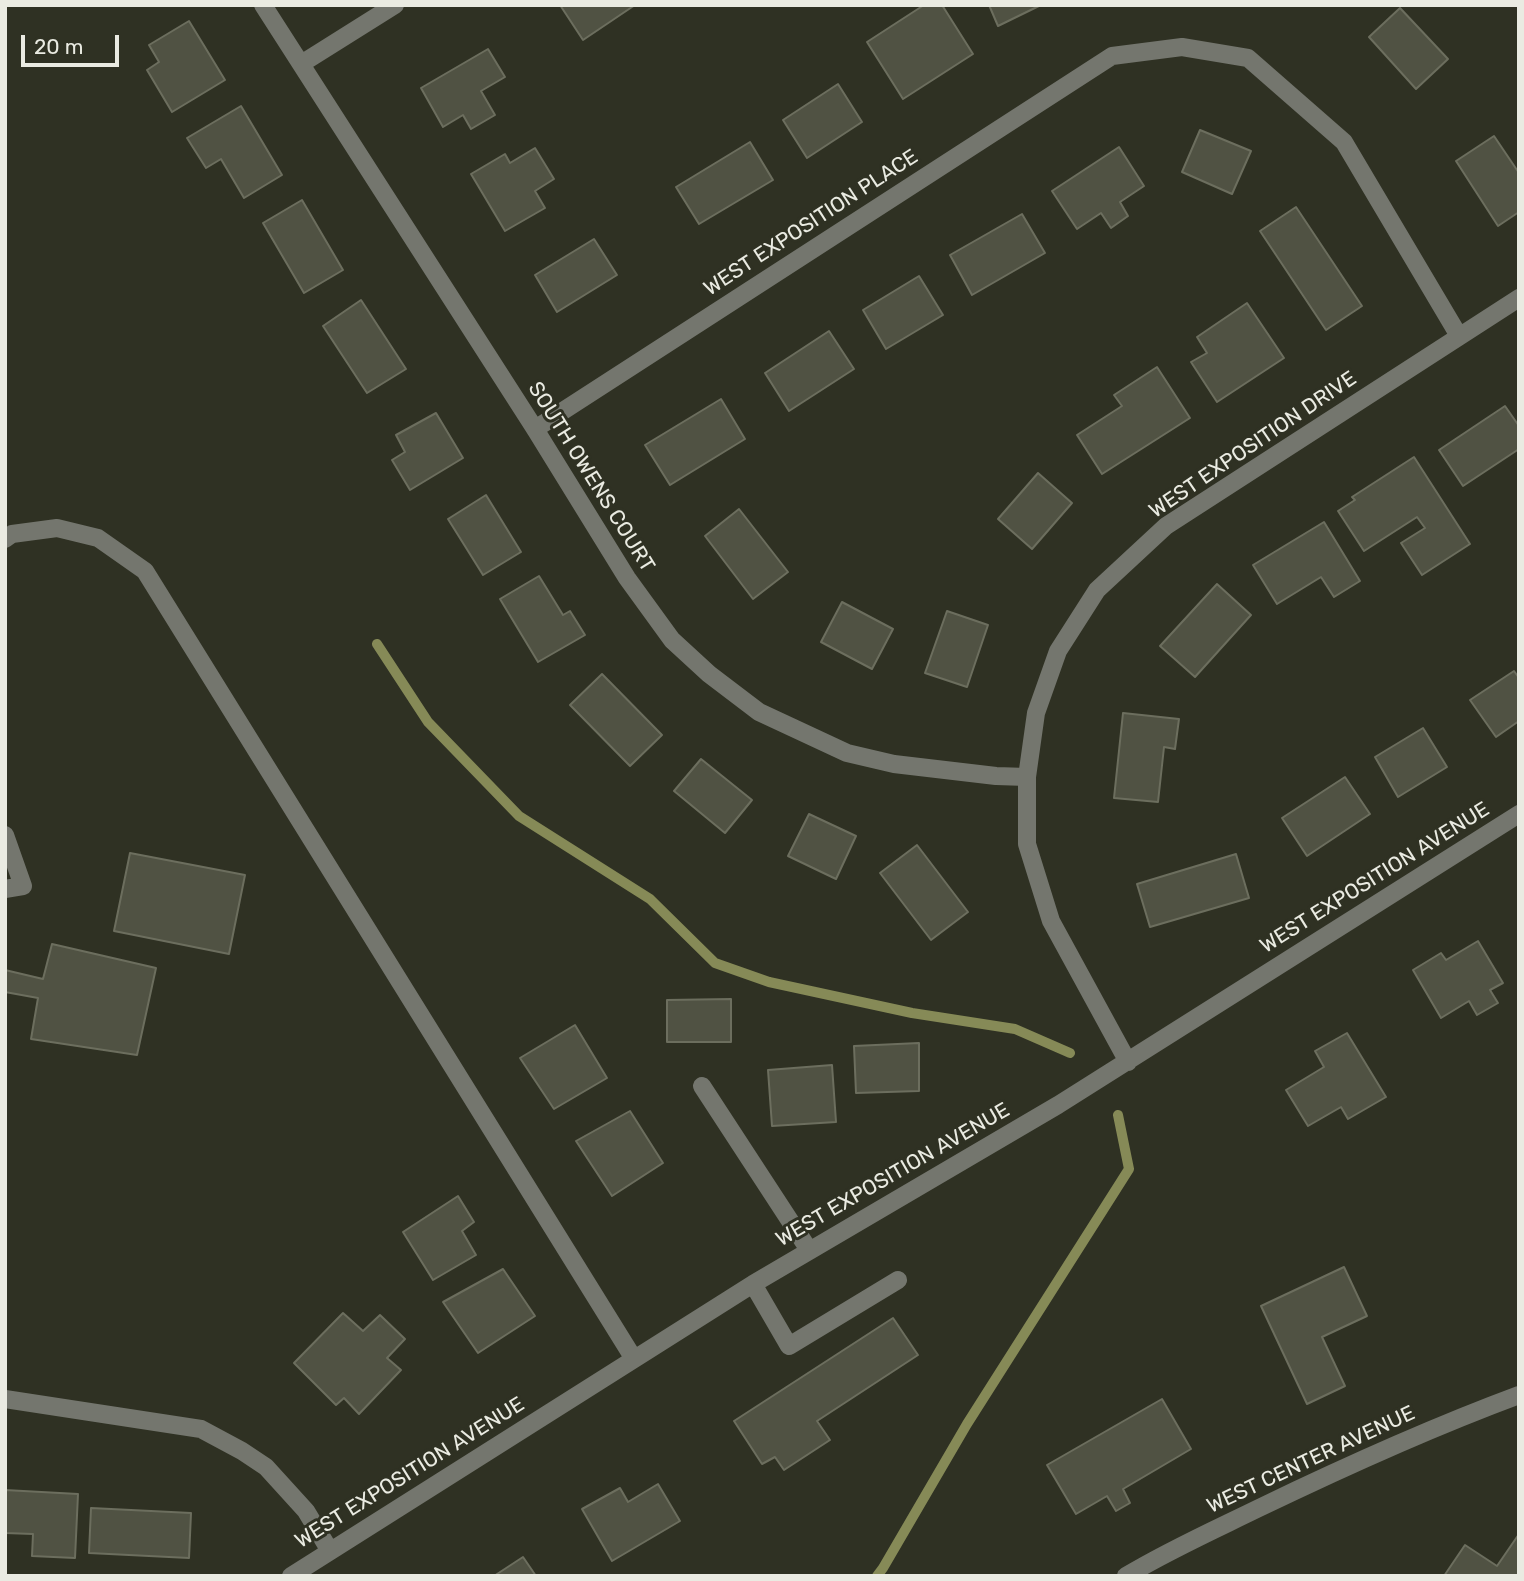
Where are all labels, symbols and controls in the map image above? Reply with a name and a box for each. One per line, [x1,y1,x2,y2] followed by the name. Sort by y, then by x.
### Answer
[24,21,122,65] scale bar
[34,34,83,59] text: 20 m
[699,144,923,302] street label: WEST EXPOSITION PLACE
[1145,366,1361,524] street label: WEST EXPOSITION DRIVE
[522,377,660,577] street label: SOUTH OWENS COURT
[1256,797,1494,959] street label: WEST EXPOSITION AVENUE
[772,1098,1014,1252] street label: WEST EXPOSITION AVENUE
[291,1392,529,1554] street label: WEST EXPOSITION AVENUE
[1203,1401,1419,1519] street label: WEST CENTER AVENUE

